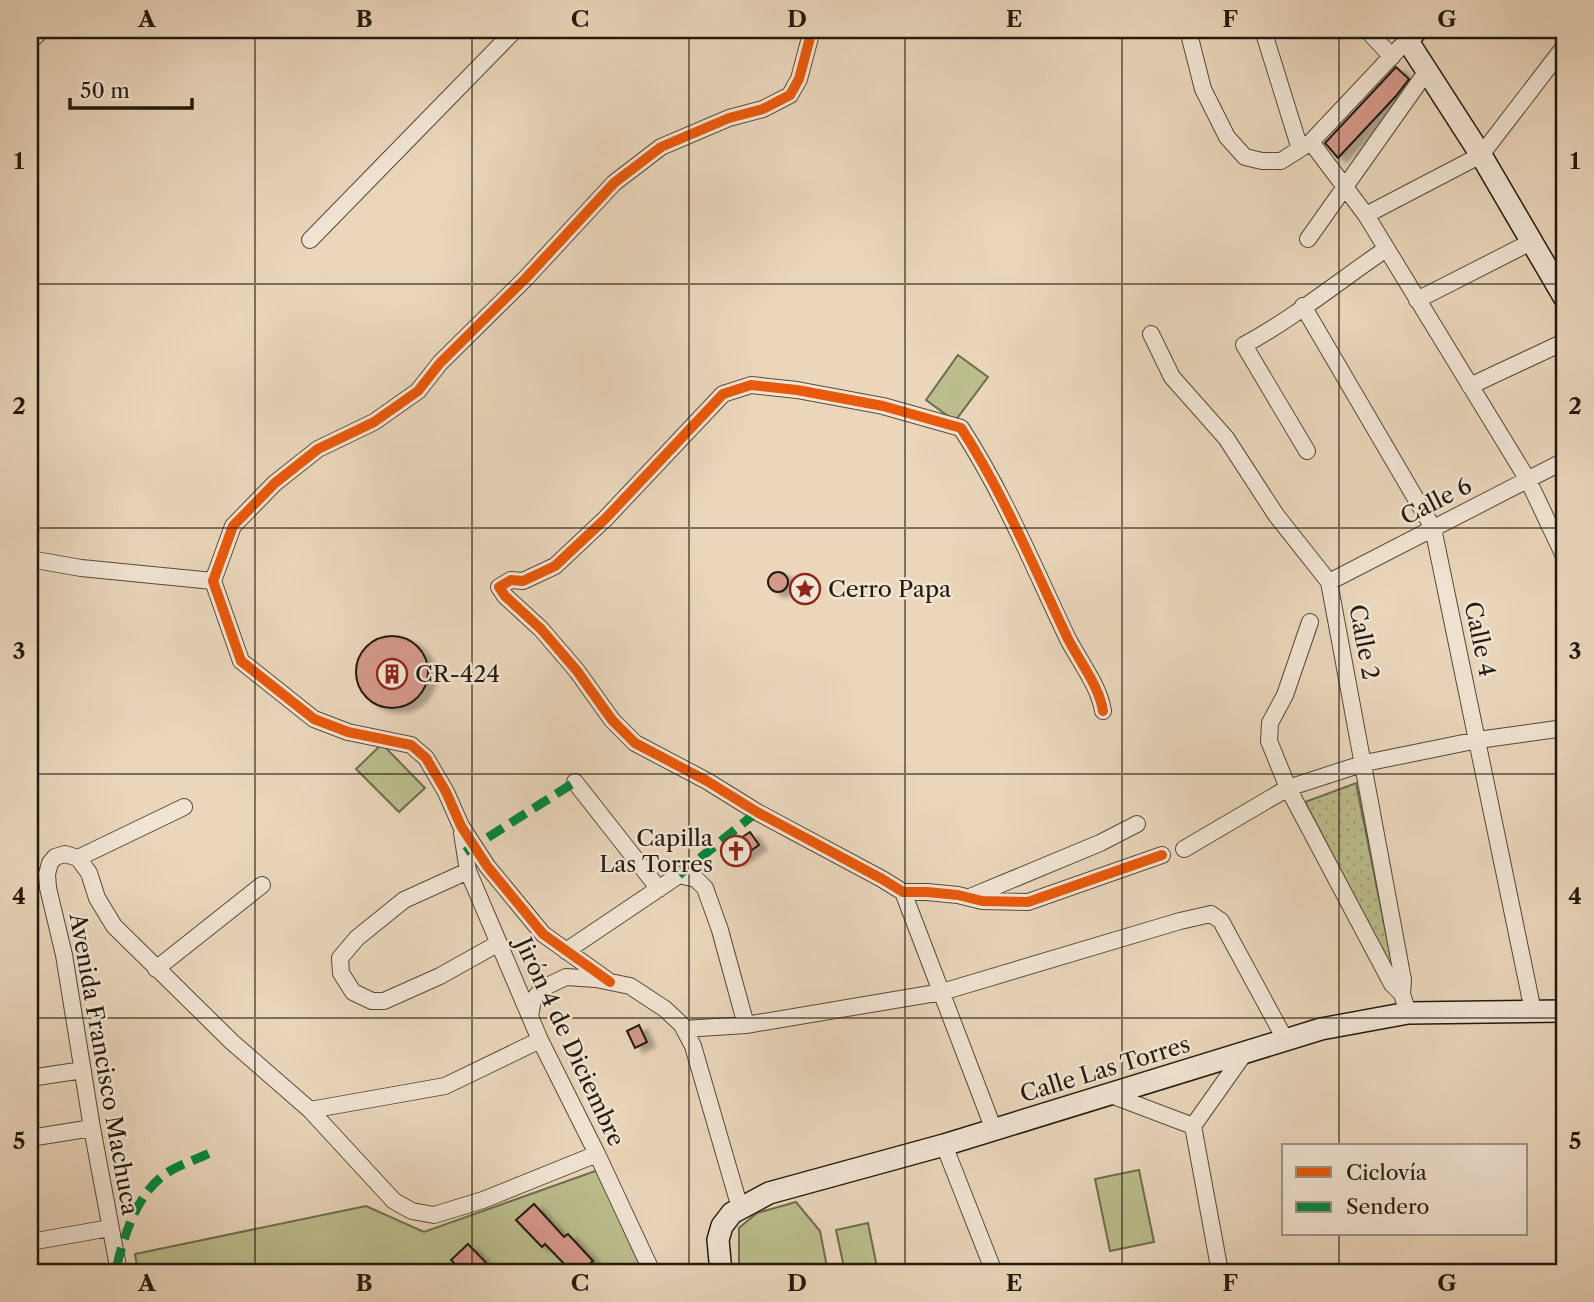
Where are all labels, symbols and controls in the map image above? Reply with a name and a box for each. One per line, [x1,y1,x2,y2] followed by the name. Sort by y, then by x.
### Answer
[137,5,157,33] text: A
[355,5,373,33] text: B
[571,5,589,33] text: C
[787,5,807,33] text: D
[1006,5,1022,33] text: E
[1222,5,1238,33] text: F
[1437,5,1457,33] text: G
[70,66,192,110] scale bar
[80,78,130,103] text: 50 m
[14,147,25,175] text: 1
[1570,147,1581,175] text: 1
[12,392,26,420] text: 2
[1568,392,1582,420] text: 2
[1396,471,1476,531] street label: Calle 6
[788,572,822,606] place icon: Cerro Papa
[828,575,952,603] place label: Cerro Papa
[1458,599,1502,679] street label: Calle 4
[1343,602,1385,682] street label: Calle 2
[13,637,26,665] text: 3
[1569,637,1582,665] text: 3
[375,657,409,691] building icon: CR-424
[415,660,500,688] place label: CR-424
[599,824,714,878] place label: Capilla Las Torres
[719,834,753,868] church icon: Capilla Las Torres
[12,882,26,910] text: 4
[1568,882,1582,910] text: 4
[63,910,145,1218] street label: Avenida Francisco Machuca
[508,931,631,1151] street label: Jirón 4 de Diciembre
[1017,1030,1193,1108] street label: Calle Las Torres
[13,1127,25,1155] text: 5
[1569,1127,1581,1155] text: 5
[1282,1144,1528,1236] legend
[1346,1160,1428,1185] text: Ciclovía
[1346,1194,1430,1219] text: Sendero
[137,1269,157,1297] text: A
[355,1269,373,1297] text: B
[571,1269,589,1297] text: C
[787,1269,807,1297] text: D
[1006,1269,1022,1297] text: E
[1222,1269,1238,1297] text: F
[1437,1269,1457,1297] text: G

